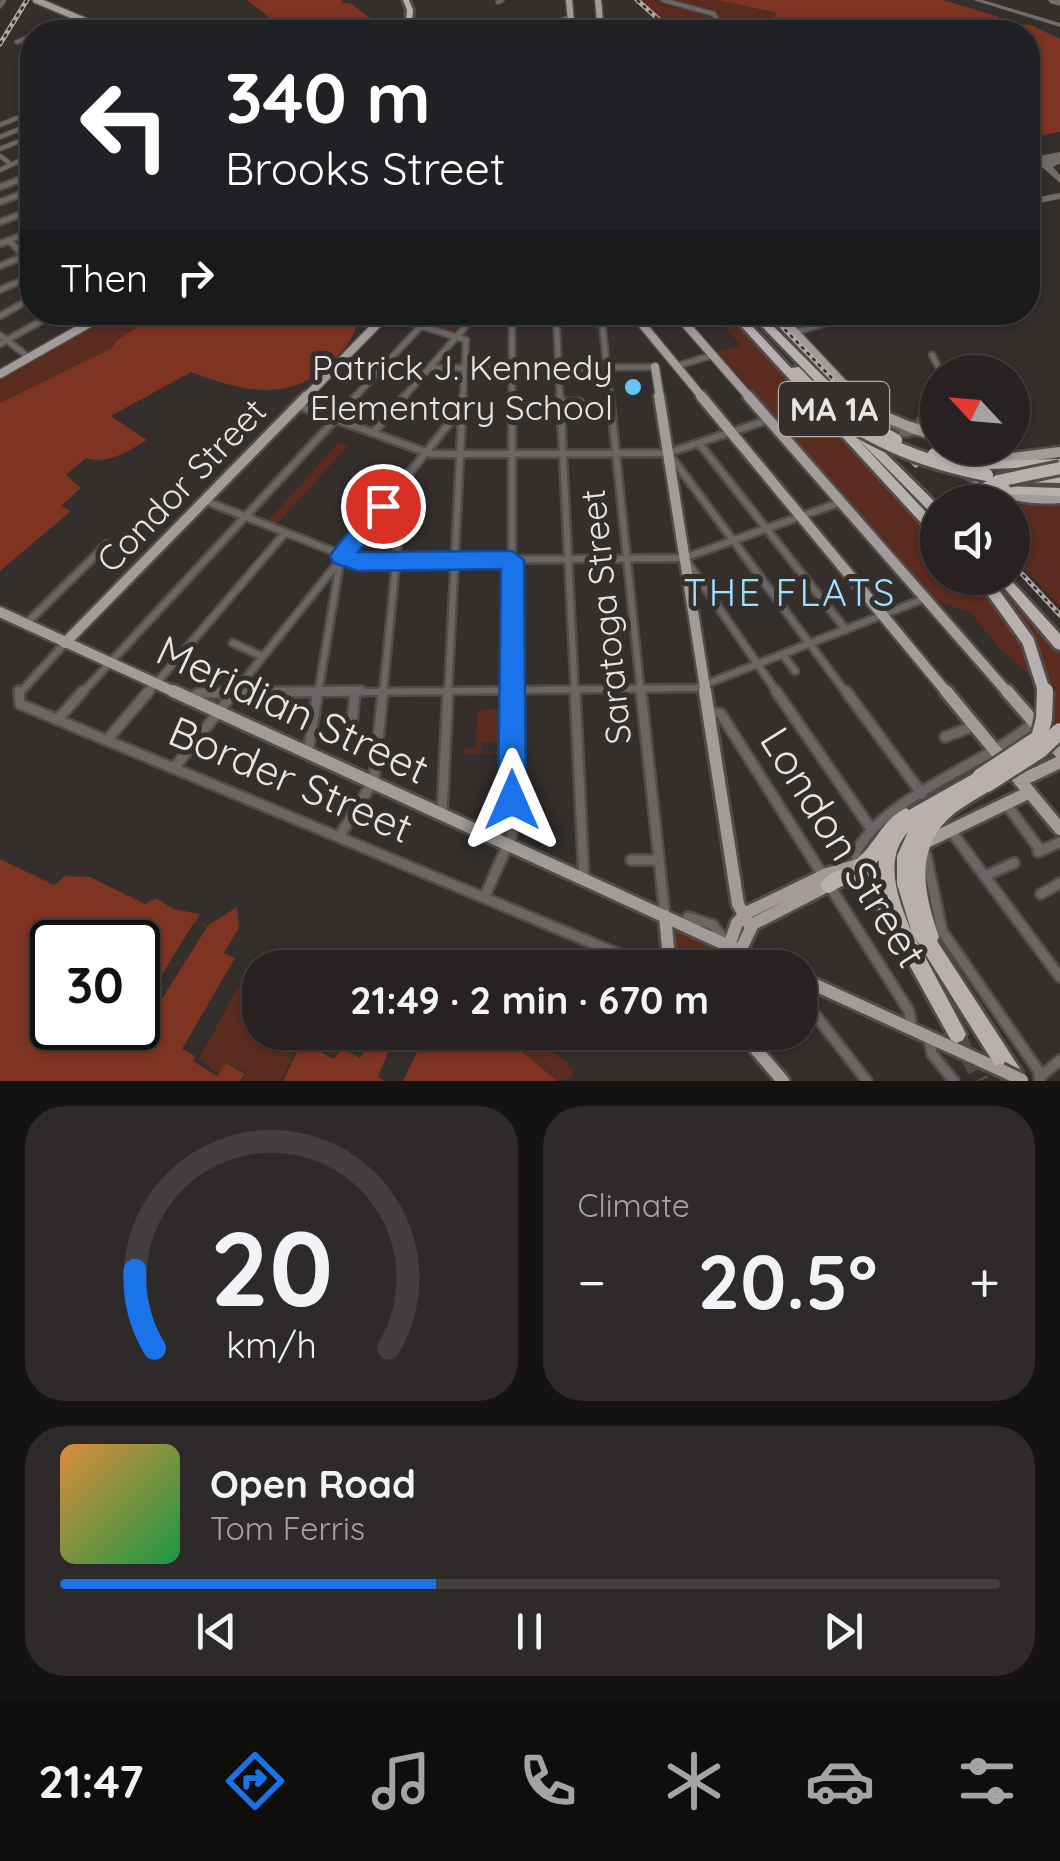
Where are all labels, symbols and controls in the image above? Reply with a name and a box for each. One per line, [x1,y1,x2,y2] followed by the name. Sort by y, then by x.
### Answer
[225,53,431,141] text: 340 m
[60,60,190,190] icon: left
[225,140,505,196] text: Brooks Street
[168,250,223,305] icon: right
[60,254,148,302] text: Then
[310,345,613,429] place label: Patrick J. Kennedy Elementary School
[920,355,1030,465] north arrow
[920,355,1030,595] map controls
[622,376,644,398] marker: Patrick J. Kennedy Elementary School
[779,382,889,436] road number: MA 1A
[87,389,275,581] street label: Condor Street
[341,464,426,549] pin
[356,479,411,534] icon: arrive
[920,485,1030,595] button: sound
[570,487,640,747] street label: Saratoga Street
[683,568,897,616] district label: THE FLATS
[149,623,437,795] street label: Meridian Street
[161,704,421,854] street label: Border Street
[749,717,939,977] street label: London Street
[460,748,564,852] position arrow
[30,920,160,1050] speed limit sign: 30
[350,976,709,1024] text: 21:49 · 2 min · 670 m
[578,1185,690,1225] text: Climate
[210,1202,333,1332] text: 20
[698,1234,878,1328] text: 20.5°
[578,1247,606,1316] text: −
[969,1247,1000,1316] text: +
[226,1322,317,1367] text: km/h
[210,1460,416,1508] text: Open Road
[210,1508,365,1548] text: Tom Ferris
[189,1604,244,1659] icon: previous
[502,1604,557,1659] icon: pause
[816,1604,871,1659] icon: next
[220,1746,290,1816] icon: directions
[366,1746,436,1816] icon: music
[513,1746,583,1816] icon: phone
[659,1746,729,1816] icon: climate
[805,1746,875,1816] icon: car
[952,1746,1022,1816] icon: filters
[38,1753,143,1809] text: 21:47

